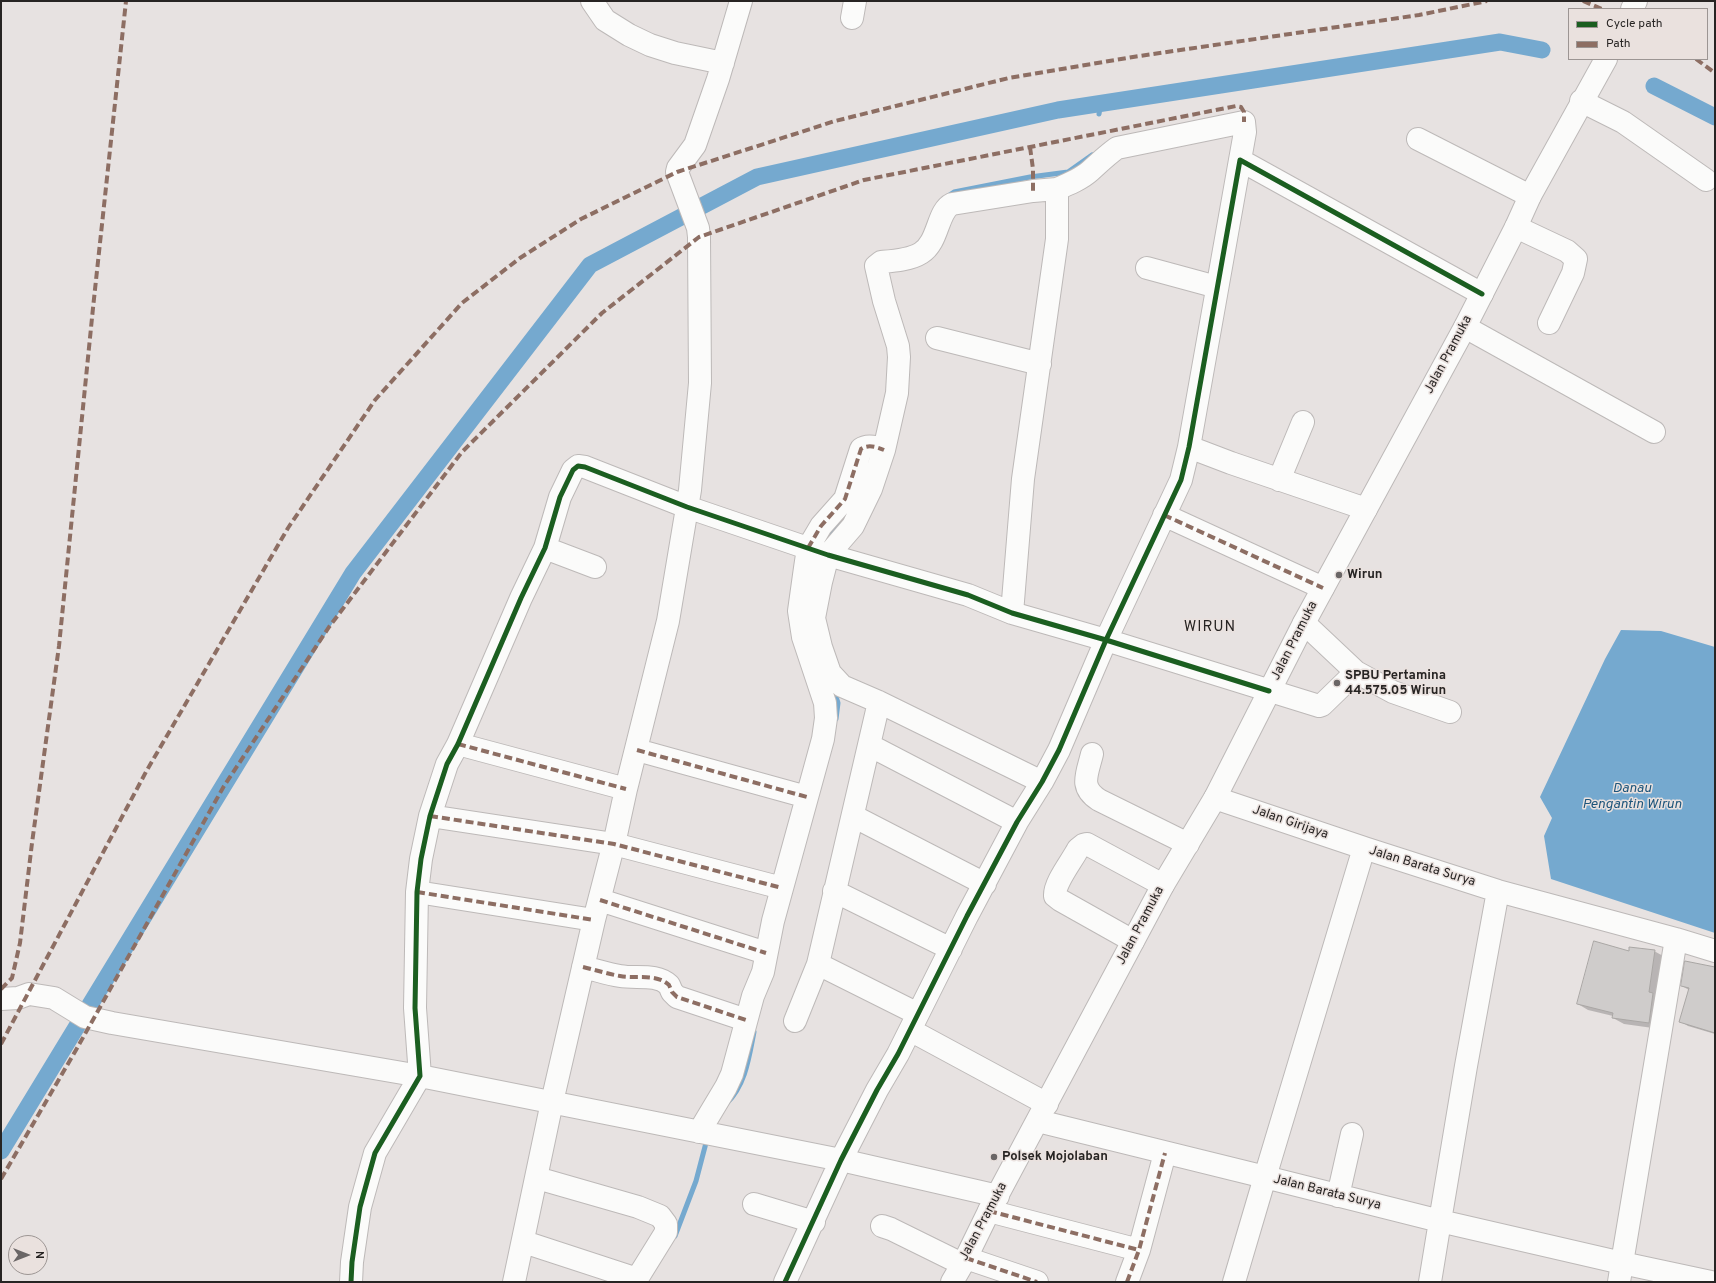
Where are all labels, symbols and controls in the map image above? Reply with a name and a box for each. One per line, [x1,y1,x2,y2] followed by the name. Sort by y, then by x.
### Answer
[1568,8,1708,60] legend
[1606,16,1663,32] text: Cycle path
[1606,36,1631,52] text: Path
[1422,313,1476,397] street label: Jalan Pramuka
[1347,567,1383,583] place label: Wirun
[1334,570,1344,580] marker: Wirun
[1268,599,1322,683] street label: Jalan Pramuka
[1184,619,1236,637] district label: WIRUN
[1345,668,1446,699] place label: SPBU Pertamina 44.575.05 Wirun
[1332,678,1342,688] marker: SPBU Pertamina 44.575.05 Wirun
[1582,781,1682,814] water label: Danau Pengantin Wirun
[1250,803,1330,843] street label: Jalan Girijaya
[1367,843,1477,891] street label: Jalan Barata Surya
[1114,884,1168,968] street label: Jalan Pramuka
[1002,1149,1108,1165] place label: Polsek Mojolaban
[989,1152,999,1162] marker: Polsek Mojolaban
[1272,1172,1382,1214] street label: Jalan Barata Surya
[957,1180,1011,1264] street label: Jalan Pramuka
[8,1235,48,1275] north arrow
[32,1251,46,1259] text: N

